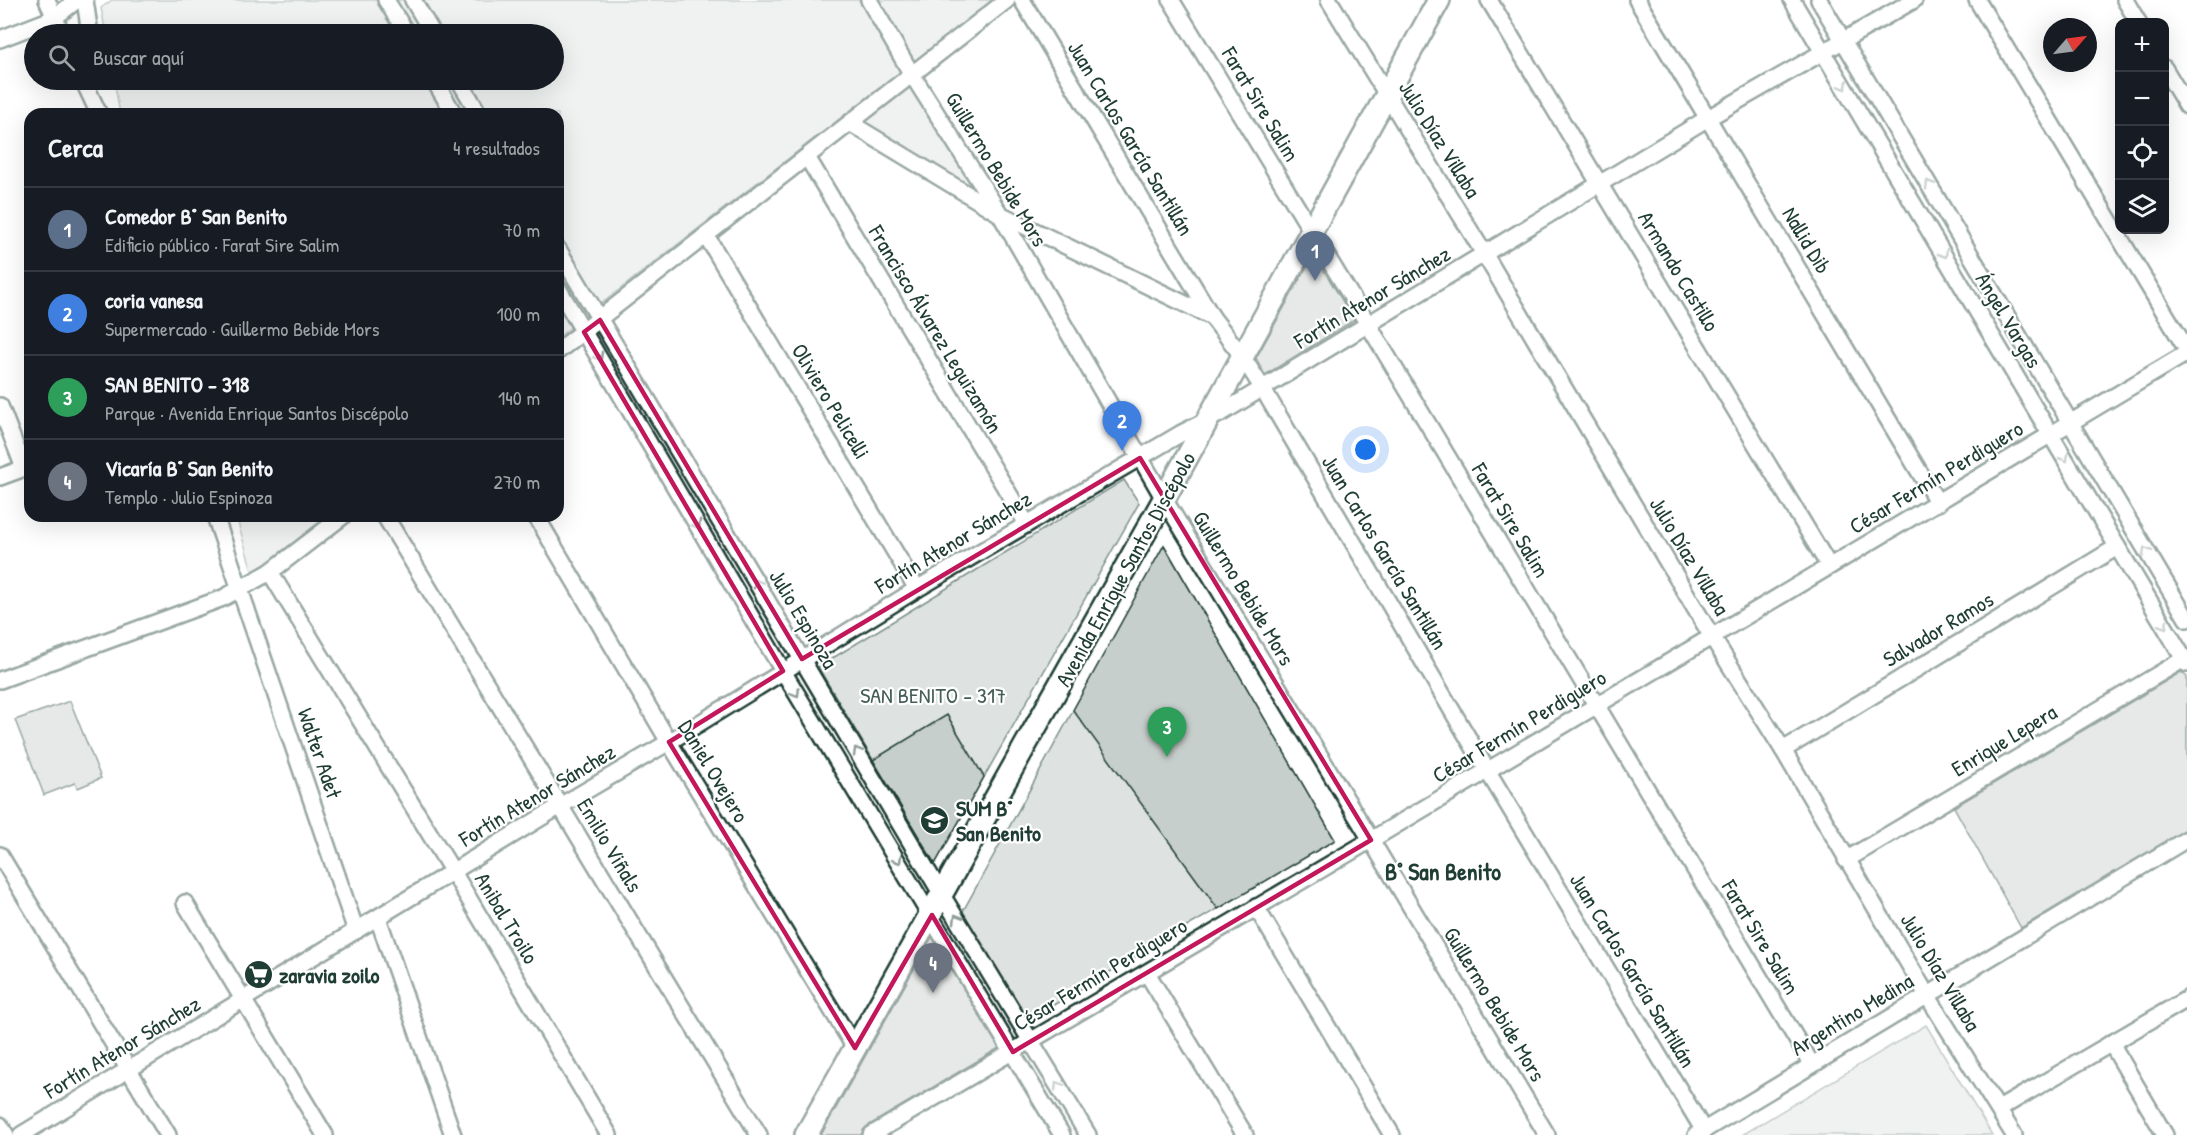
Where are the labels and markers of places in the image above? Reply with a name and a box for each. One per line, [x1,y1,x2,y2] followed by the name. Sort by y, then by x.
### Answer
[1296,232,1334,281] pin: 1
[1102,402,1142,451] pin: 2
[1148,708,1186,757] pin: 3
[956,793,1041,848] place label: SUM B° San Benito
[919,805,951,837] school or university icon: SUM B° San Benito
[914,944,952,993] pin: 4
[242,959,274,991] supermarket icon: zaravia zoilo
[279,960,380,990] place label: zaravia zoilo

